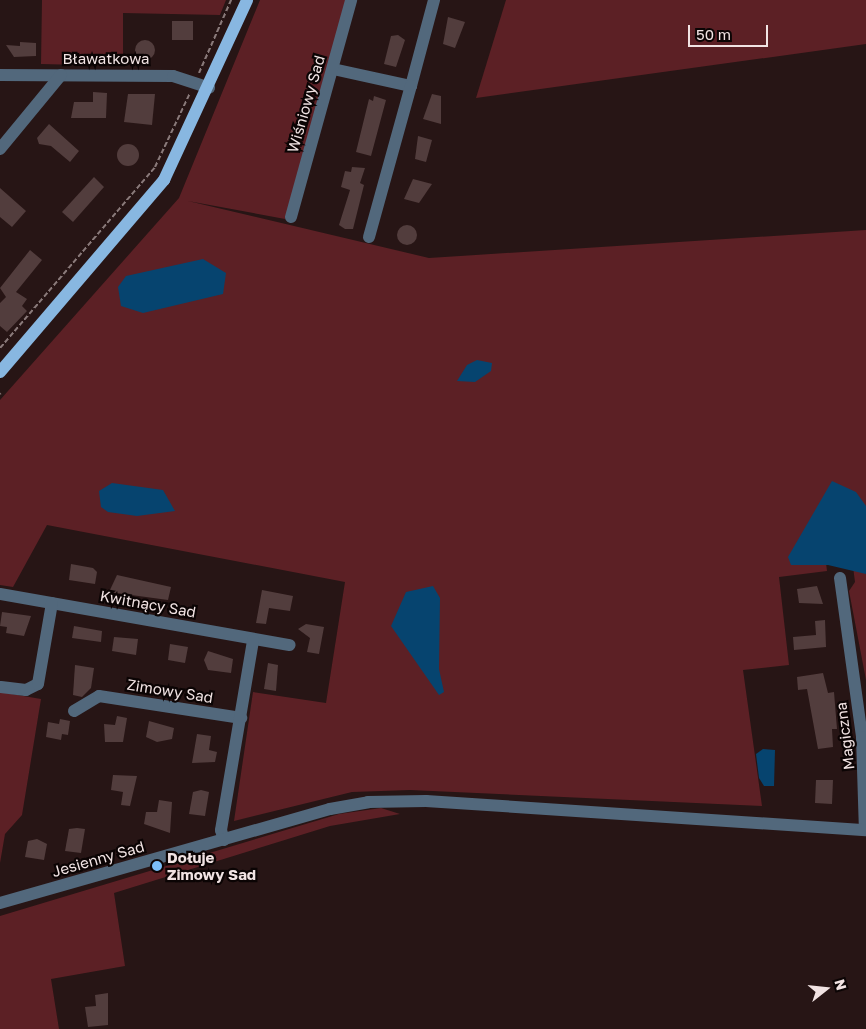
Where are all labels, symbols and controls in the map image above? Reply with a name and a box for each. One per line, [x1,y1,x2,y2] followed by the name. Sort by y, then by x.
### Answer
[691,15,771,47] scale bar
[696,25,731,43] text: 50 m
[63,50,149,68] street label: Bławatkowa
[284,53,328,155] street label: Wiśniowy Sad
[99,587,197,621] street label: Kwitnący Sad
[126,675,214,707] street label: Zimowy Sad
[832,701,858,771] street label: Magiczna
[50,837,146,881] street label: Jesienny Sad
[167,848,256,883] place label: Dołuje Zimowy Sad
[151,860,163,872] marker: Dołuje Zimowy Sad
[801,964,851,1014] north arrow
[831,977,851,992] text: N

